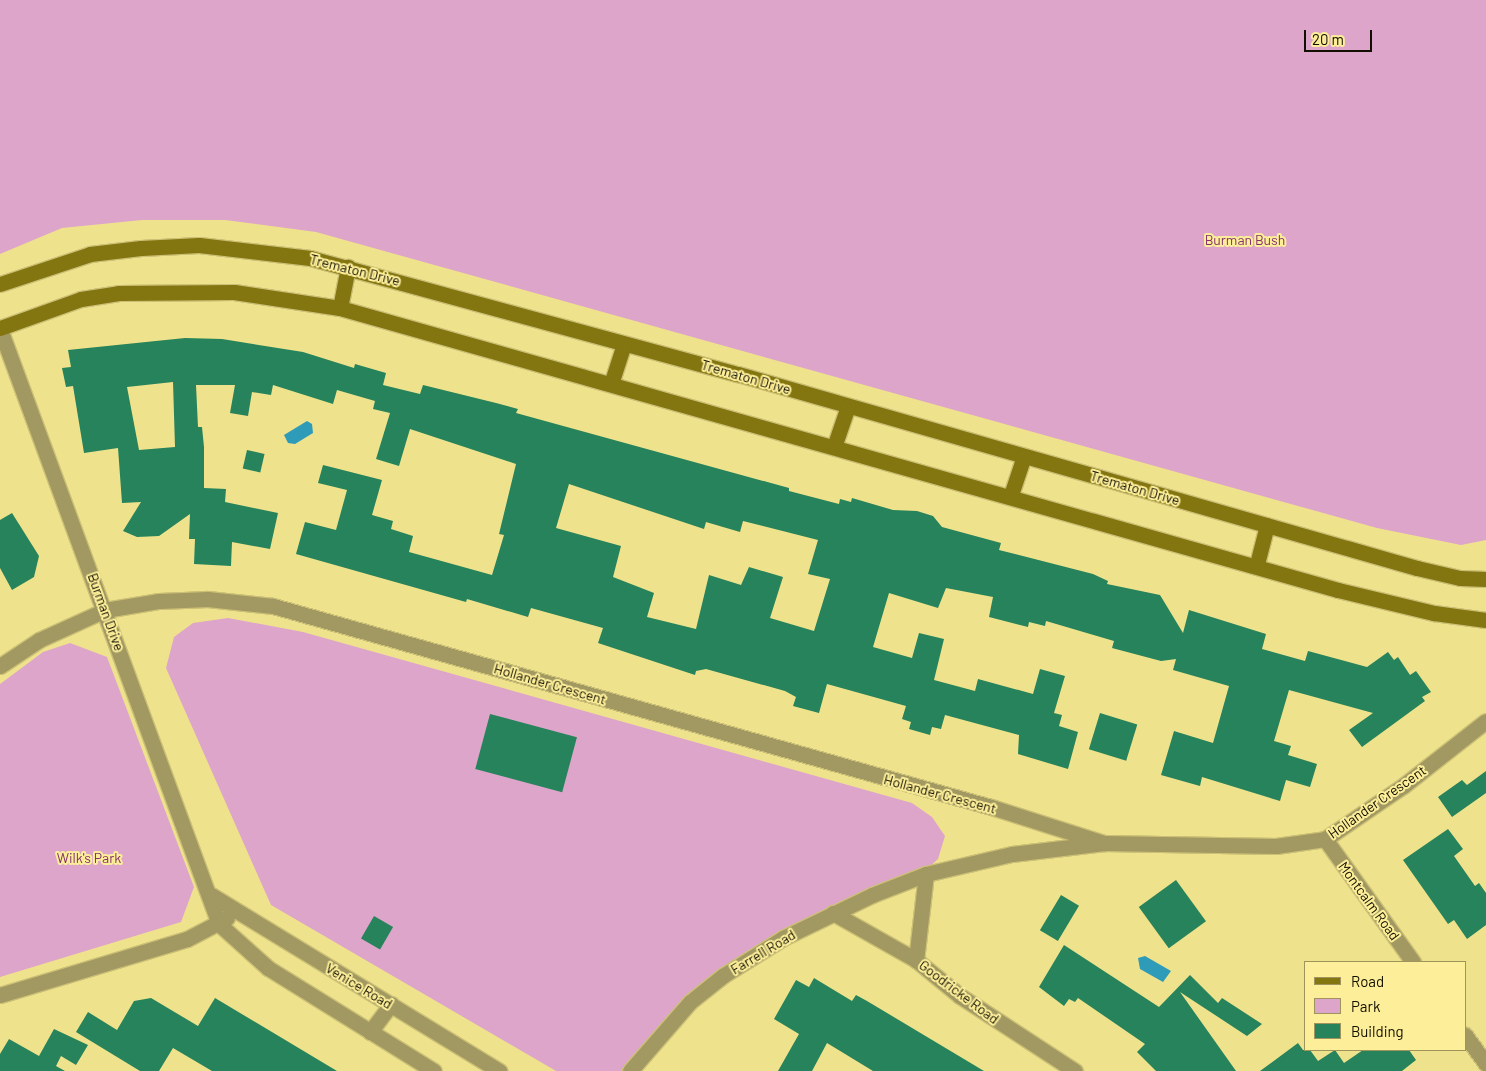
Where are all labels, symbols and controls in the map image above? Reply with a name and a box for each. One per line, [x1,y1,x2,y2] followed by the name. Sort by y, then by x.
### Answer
[1306,20,1374,52] scale bar
[1312,30,1344,48] text: 20 m
[1205,232,1285,248] park label: Burman Bush
[308,251,402,289] street label: Trematon Drive
[699,356,793,398] street label: Trematon Drive
[1088,467,1182,509] street label: Trematon Drive
[84,571,128,653] street label: Burman Drive
[492,660,608,708] street label: Hollander Crescent
[1325,762,1429,842] street label: Hollander Crescent
[882,771,998,817] street label: Hollander Crescent
[57,850,121,866] park label: Wilk's Park
[1335,858,1403,944] street label: Montcalm Road
[728,926,798,978] street label: Farrell Road
[916,957,1002,1027] street label: Goodricke Road
[323,960,395,1012] street label: Venice Road
[1304,961,1466,1051] legend
[1351,972,1384,990] text: Road
[1351,997,1380,1015] text: Park
[1351,1022,1404,1040] text: Building

